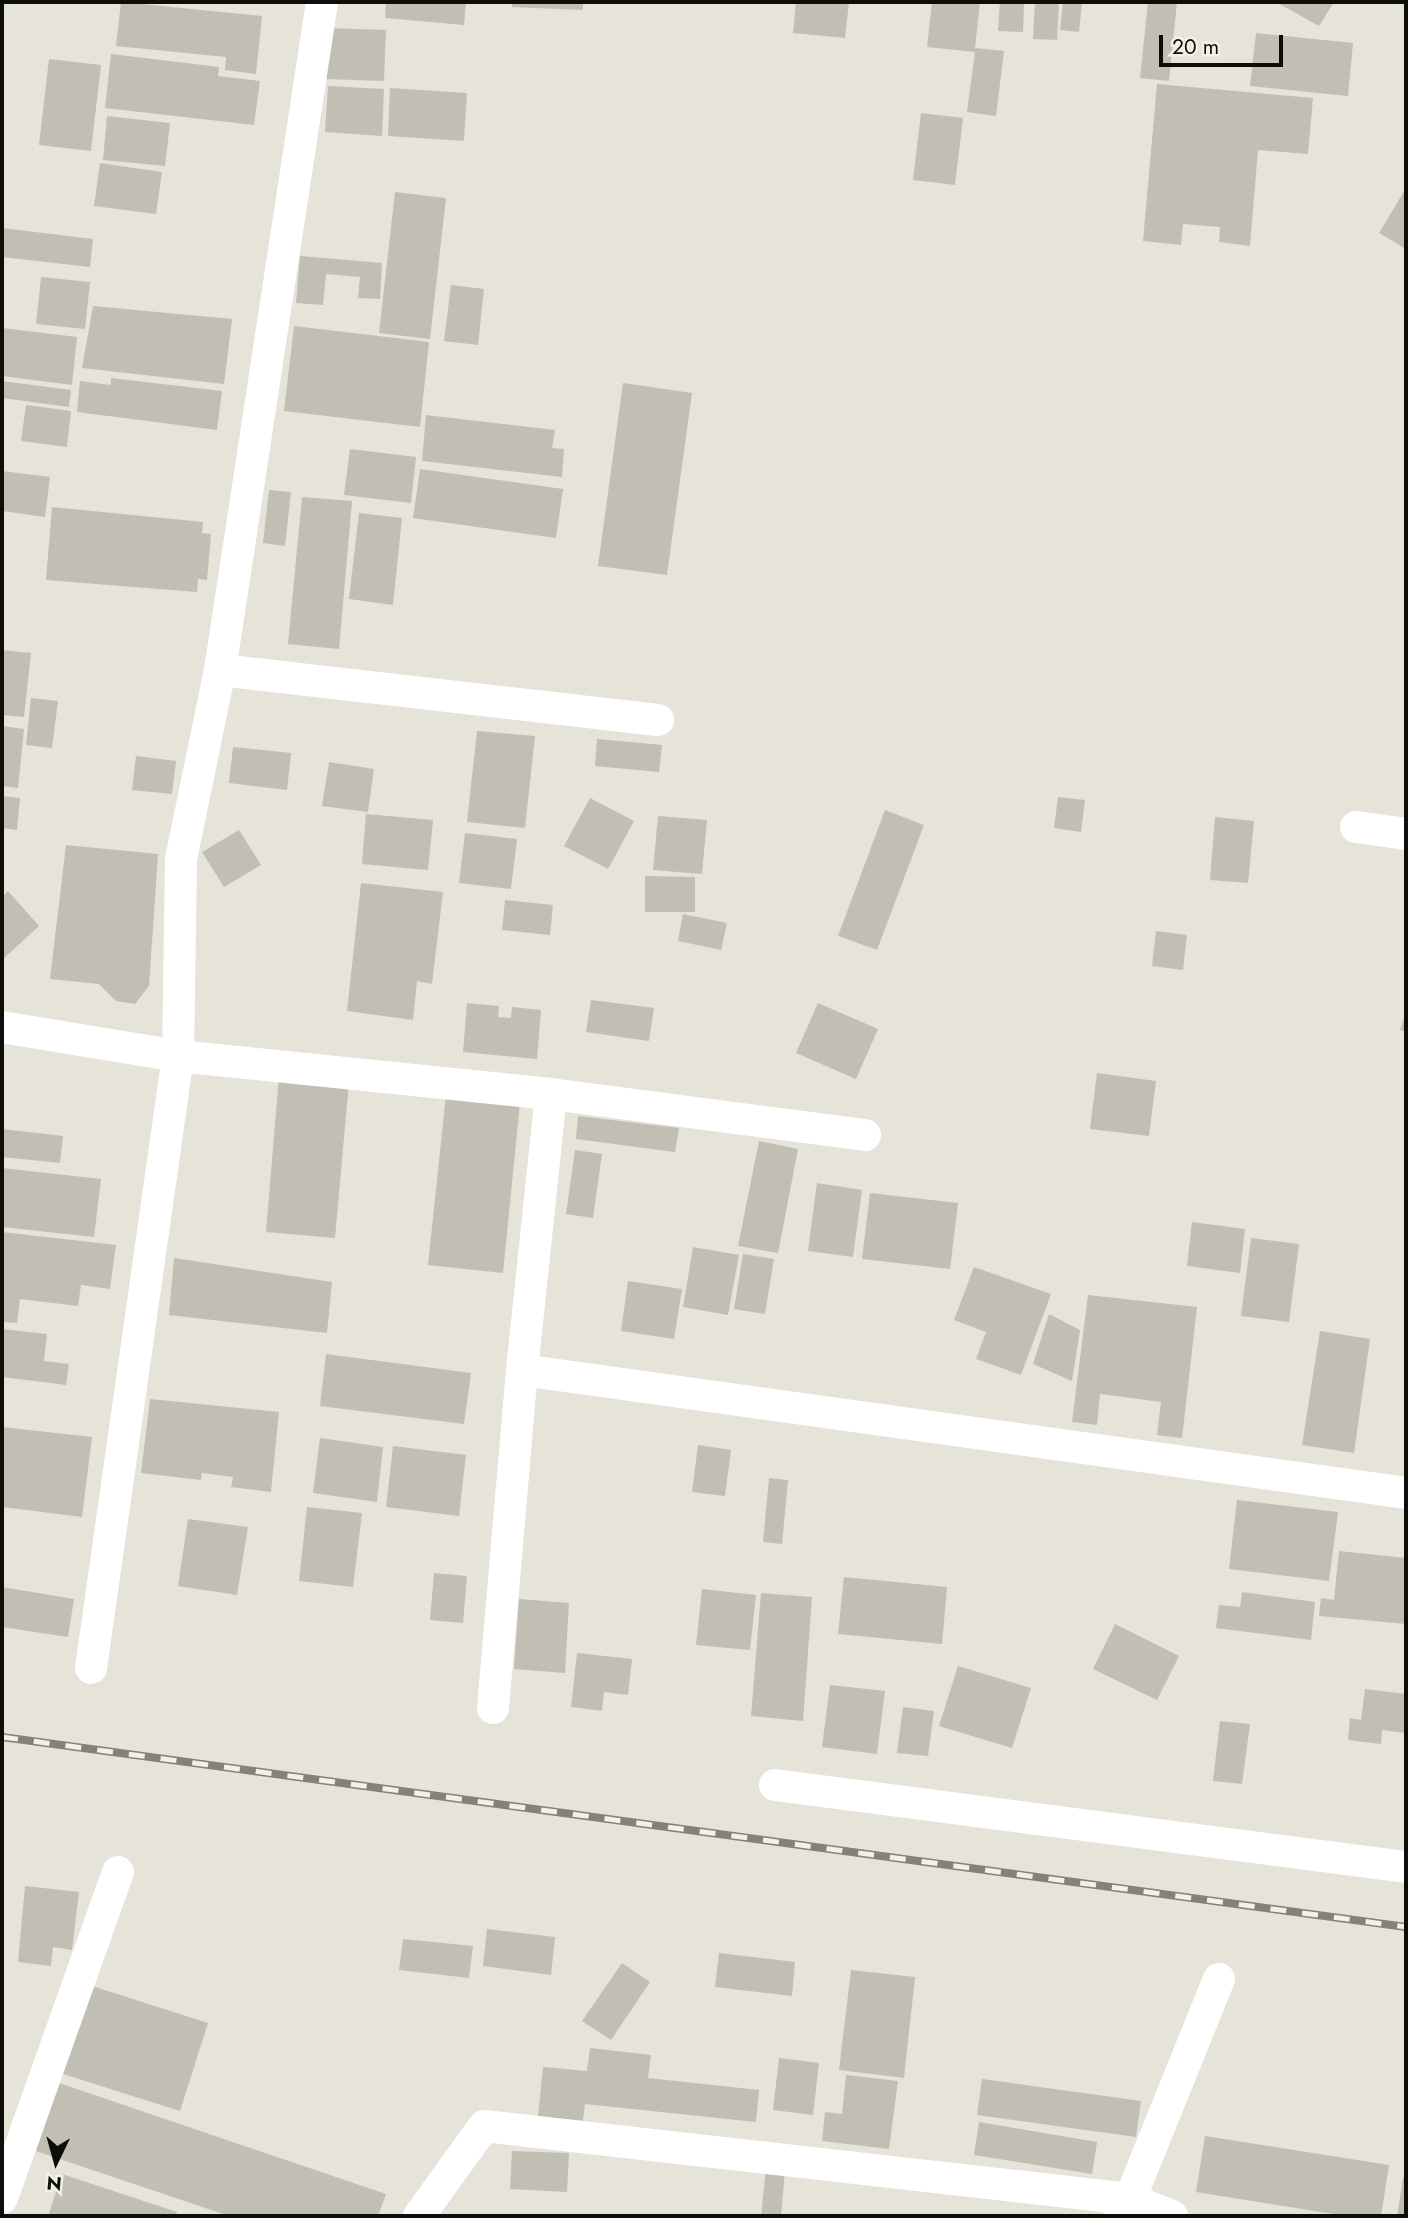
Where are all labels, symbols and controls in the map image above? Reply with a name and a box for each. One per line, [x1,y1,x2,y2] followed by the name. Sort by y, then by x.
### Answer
[1163,21,1287,65] scale bar
[1172,32,1219,62] text: 20 m
[21,2127,91,2197] north arrow
[45,2169,63,2198] text: N

